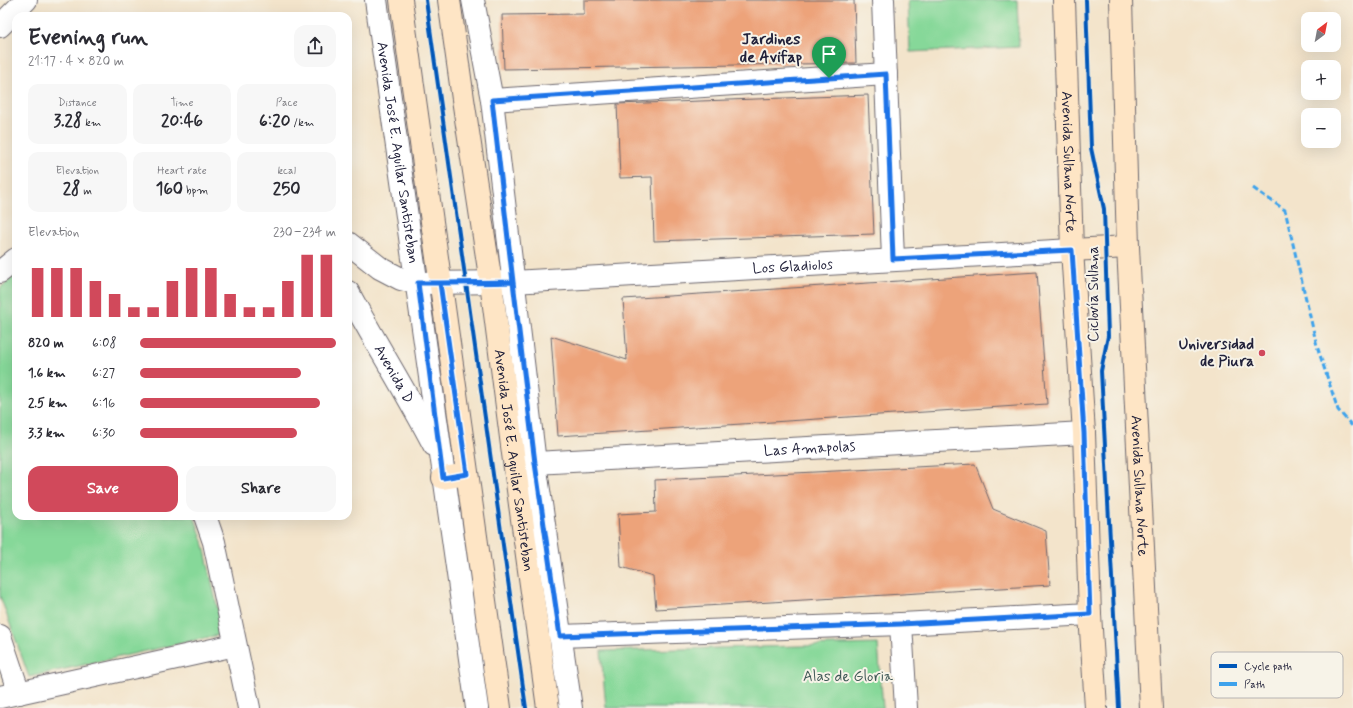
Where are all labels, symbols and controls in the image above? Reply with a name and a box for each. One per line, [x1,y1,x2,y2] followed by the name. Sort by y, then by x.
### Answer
[1301,12,1341,52] north arrow
[1301,12,1341,148] map controls
[28,24,148,52] text: Evening run
[294,25,336,67] button: share
[740,29,803,68] district label: Jardines de Avifap
[812,37,846,78] pin
[371,40,423,265] street label: Avenida José E. Aguilar Santisteban
[818,43,840,65] icon: arrive
[28,53,124,70] text: 21:17 · 4 × 820 m
[1301,60,1341,100] button: +
[1056,91,1080,233] street label: Avenida Sullana Norte
[58,96,97,110] text: Distance
[170,96,194,110] text: Time
[276,96,298,110] text: Pace
[1301,108,1341,148] button: −
[53,110,82,132] text: 3.28
[161,110,203,132] text: 20:46
[259,110,290,132] text: 6:20
[82,116,101,130] text: km
[290,116,314,130] text: /km
[56,164,99,178] text: Elevation
[157,164,207,178] text: Heart rate
[277,164,296,178] text: kcal
[63,178,80,200] text: 28
[156,178,183,200] text: 160
[273,178,300,200] text: 250
[80,184,92,198] text: m
[183,184,208,198] text: bpm
[28,224,79,241] text: Elevation
[273,224,336,241] text: 230–234 m
[1084,246,1104,342] street label: Ciclovía Sullana
[752,255,834,279] street label: Los Gladiolos
[28,335,64,352] text: 820 m
[92,335,117,352] text: 6:08
[1179,335,1254,372] place label: Universidad de Piura
[369,341,418,407] street label: Avenida D
[489,348,538,573] street label: Avenida José E. Aguilar Santisteban
[1257,348,1267,358] marker: Universidad de Piura
[28,365,66,382] text: 1.6 km
[92,365,115,382] text: 6:27
[28,395,67,412] text: 2.5 km
[92,395,115,412] text: 6:16
[1125,414,1152,557] street label: Avenida Sullana Norte
[28,425,65,442] text: 3.3 km
[92,425,115,442] text: 6:30
[763,436,856,461] street label: Las Amapolas
[28,466,178,512] button: Save
[186,466,336,512] button: Share
[1211,652,1343,698] legend
[1244,660,1292,674] text: Cycle path
[803,667,894,687] park label: Alas de Gloria
[1244,678,1265,692] text: Path

